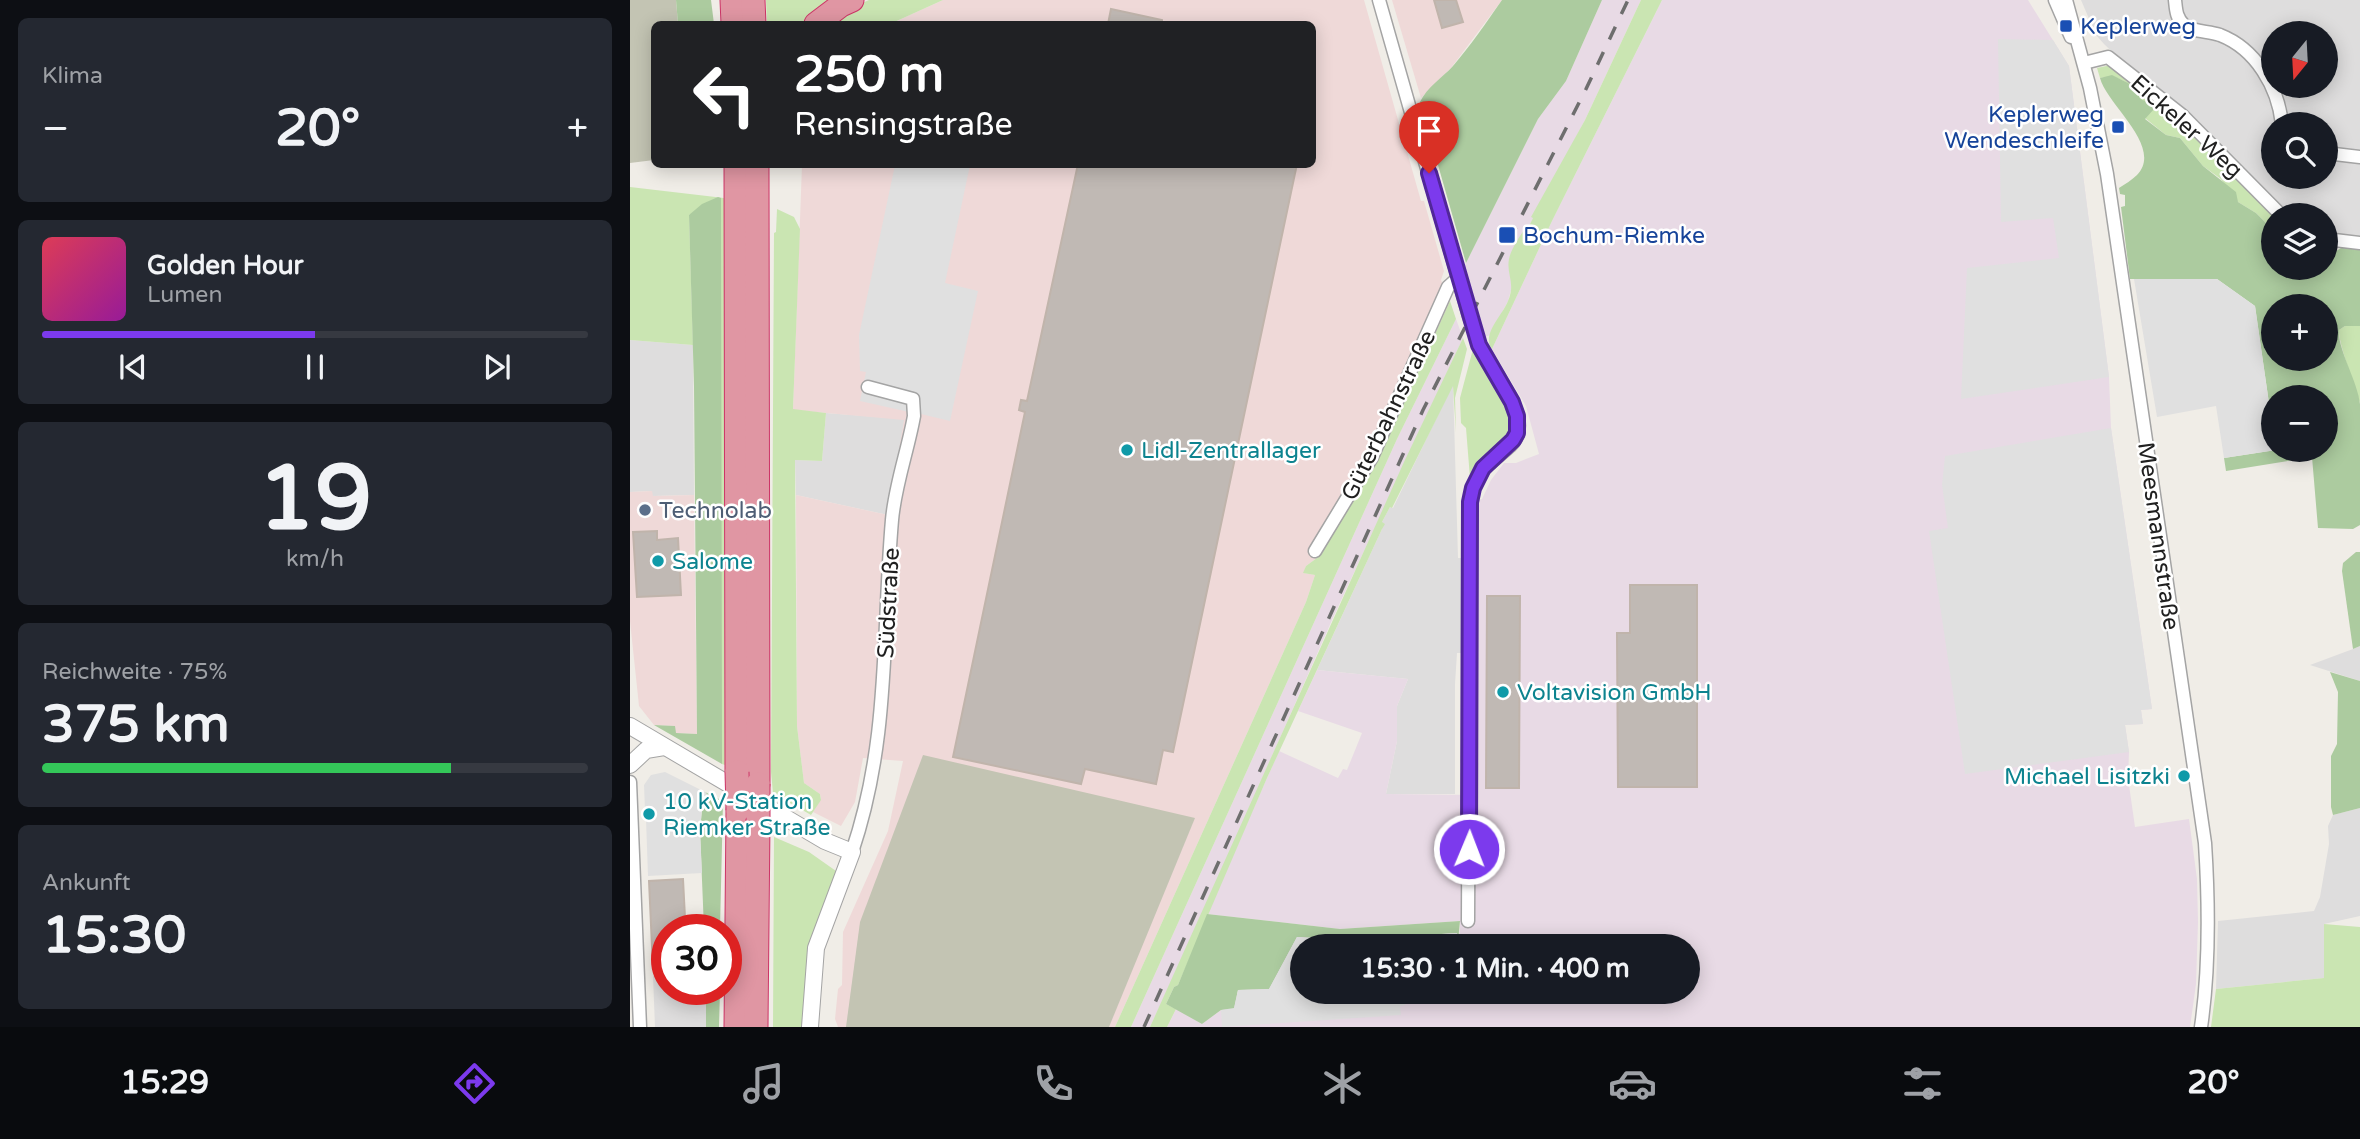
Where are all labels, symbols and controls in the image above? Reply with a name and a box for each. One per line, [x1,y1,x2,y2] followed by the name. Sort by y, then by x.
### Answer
[2080,13,2196,41] place label: Keplerweg
[2058,18,2074,34] marker: Keplerweg
[2261,21,2338,98] north arrow
[2261,21,2338,462] map controls
[794,46,944,105] text: 250 m
[679,49,770,140] icon: left
[42,62,103,90] text: Klima
[2124,69,2248,184] street label: Eickeler Weg
[275,97,360,160] text: 20°
[1399,101,1459,173] pin
[1944,101,2104,155] place label: Keplerweg Wendeschleife
[42,106,69,152] text: −
[567,106,588,152] text: +
[794,106,1013,144] text: Rensingstraße
[1410,112,1448,150] icon: arrive
[2261,112,2338,189] button: search
[2110,119,2126,135] marker: Keplerweg Wendeschleife
[2261,203,2338,280] button: layers
[1523,222,1705,250] place label: Bochum-Riemke
[1497,225,1517,245] marker: Bochum-Riemke
[147,250,304,281] text: Golden Hour
[147,281,222,309] text: Lumen
[2261,294,2338,371] button: +
[1336,326,1442,505] street label: Güterbahnstraße
[114,348,152,386] icon: previous
[296,348,334,386] icon: pause
[478,348,516,386] icon: next
[2261,385,2338,462] button: −
[1141,437,1321,465] place label: Lidl-Zentrallager
[2131,440,2185,632] street label: Meesmannstraße
[1119,442,1135,458] marker: Lidl-Zentrallager
[258,444,372,554] text: 19
[659,497,772,525] place label: Technolab
[637,502,653,518] marker: Technolab
[286,545,344,573] text: km/h
[872,547,906,659] street label: Südstraße
[672,548,753,576] place label: Salome
[650,553,666,569] marker: Salome
[42,658,227,686] text: Reichweite · 75%
[1517,679,1712,707] place label: Voltavision GmbH
[1495,684,1511,700] marker: Voltavision GmbH
[42,693,230,756] text: 375 km
[2004,763,2170,791] place label: Michael Lisitzki
[2176,768,2192,784] marker: Michael Lisitzki
[663,788,831,842] place label: 10 kV-Station Riemker Straße
[641,806,657,822] marker: 10 kV-Station Riemker Straße
[1432,812,1506,886] position arrow
[42,869,131,897] text: Ankunft
[42,904,186,967] text: 15:30
[651,914,742,1005] speed limit sign: 30
[1360,953,1630,984] text: 15:30 · 1 Min. · 400 m
[450,1059,499,1108] icon: directions
[739,1059,788,1108] icon: music
[1029,1059,1078,1108] icon: phone
[1318,1059,1367,1108] icon: climate
[1608,1059,1657,1108] icon: car
[1898,1059,1947,1108] icon: filters
[120,1064,209,1102] text: 15:29
[2187,1064,2240,1102] text: 20°

